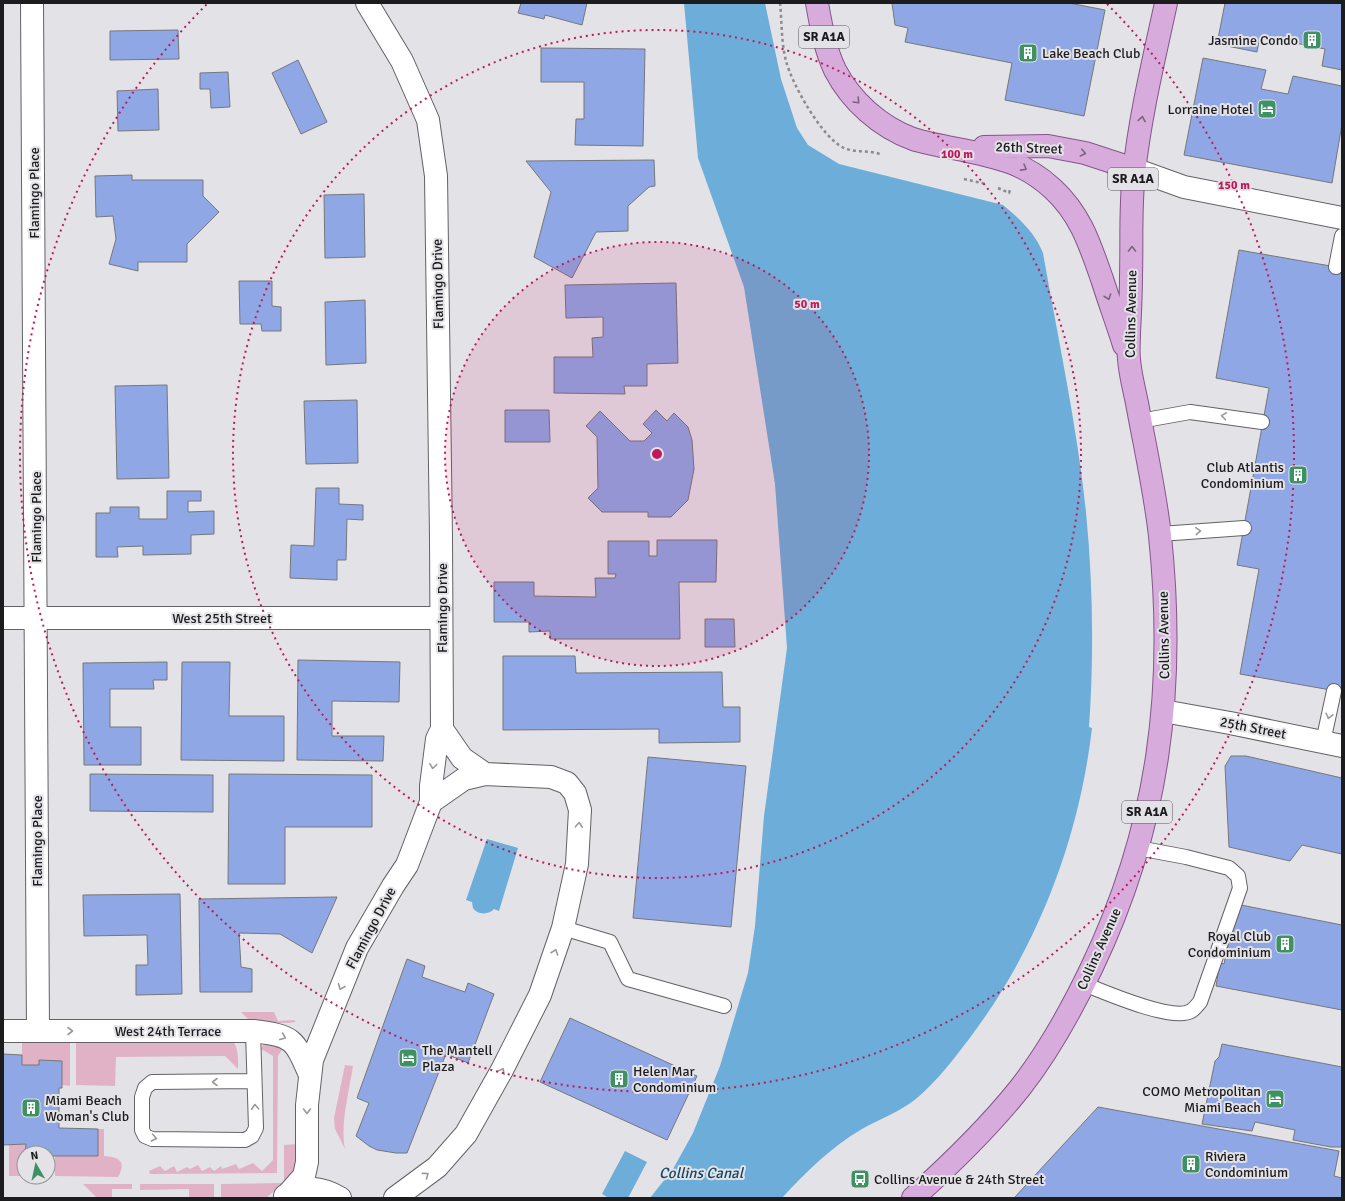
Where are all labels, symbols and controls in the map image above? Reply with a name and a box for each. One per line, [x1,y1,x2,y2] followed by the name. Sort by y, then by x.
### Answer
[799,26,849,48] road number: SR A1A
[1301,29,1323,51] building icon: Jasmine Condo
[1208,32,1298,49] place label: Jasmine Condo
[1017,42,1039,64] building icon: Lake Beach Club
[1042,45,1140,62] place label: Lake Beach Club
[853,96,860,104] one-way arrow
[1256,98,1278,120] hotel icon: Lorraine Hotel
[1167,101,1253,118] place label: Lorraine Hotel
[1138,116,1146,122] one-way arrow
[995,138,1063,158] street label: 26th Street
[26,147,43,239] street label: Flamingo Place
[941,147,973,162] text: 100 m
[1080,148,1086,156] one-way arrow
[1020,164,1027,171] one-way arrow
[1108,168,1158,190] road number: SR A1A
[1218,178,1250,193] text: 150 m
[429,239,447,329] street label: Flamingo Drive
[1128,246,1136,252] one-way arrow
[1122,270,1140,358] street label: Collins Avenue
[1103,293,1112,300] one-way arrow
[794,297,820,312] text: 50 m
[1221,412,1227,421] one-way arrow
[650,447,664,461] centre of rings
[1201,459,1284,492] place label: Club Atlantis Condominium
[1287,464,1309,486] building icon: Club Atlantis Condominium
[28,471,45,563] street label: Flamingo Place
[1195,527,1202,536] one-way arrow
[434,563,451,653] street label: Flamingo Drive
[1155,591,1173,679] street label: Collins Avenue
[172,610,272,627] street label: West 25th Street
[1218,713,1288,743] street label: 25th Street
[1325,713,1333,720] one-way arrow
[429,763,438,769] one-way arrow
[29,795,46,887] street label: Flamingo Place
[1122,801,1172,823] road number: SR A1A
[575,822,584,828] one-way arrow
[342,884,400,972] street label: Flamingo Drive
[1073,905,1125,993] street label: Collins Avenue
[1188,928,1271,961] place label: Royal Club Condominium
[1274,933,1296,955] building icon: Royal Club Condominium
[550,949,559,956] one-way arrow
[338,983,346,990] one-way arrow
[115,1023,221,1040] street label: West 24th Terrace
[67,1027,73,1035] one-way arrow
[279,1032,287,1040] one-way arrow
[422,1042,493,1075] place label: The Mantell Plaza
[397,1047,419,1069] hotel icon: The Mantell Plaza
[633,1063,716,1096] place label: Helen Mar Condominium
[497,1068,504,1075] one-way arrow
[608,1068,630,1090] building icon: Helen Mar Condominium
[212,1078,218,1086] one-way arrow
[1142,1083,1261,1116] place label: COMO Metropolitan Miami Beach
[1264,1088,1286,1110] hotel icon: COMO Metropolitan Miami Beach
[45,1092,129,1125] place label: Miami Beach Woman's Club
[20,1097,42,1119] building icon: Miami Beach Woman's Club
[251,1104,259,1110] one-way arrow
[303,1108,311,1114] one-way arrow
[151,1133,157,1142] one-way arrow
[16,1145,56,1185] north arrow
[1205,1148,1288,1181] place label: Riviera Condominium
[30,1149,39,1163] text: N
[1180,1153,1202,1175] building icon: Riviera Condominium
[659,1164,745,1182] water label: Collins Canal
[849,1168,871,1190] bus stop icon: Collins Avenue & 24th Street
[874,1171,1044,1188] place label: Collins Avenue & 24th Street
[422,1173,429,1180] one-way arrow

